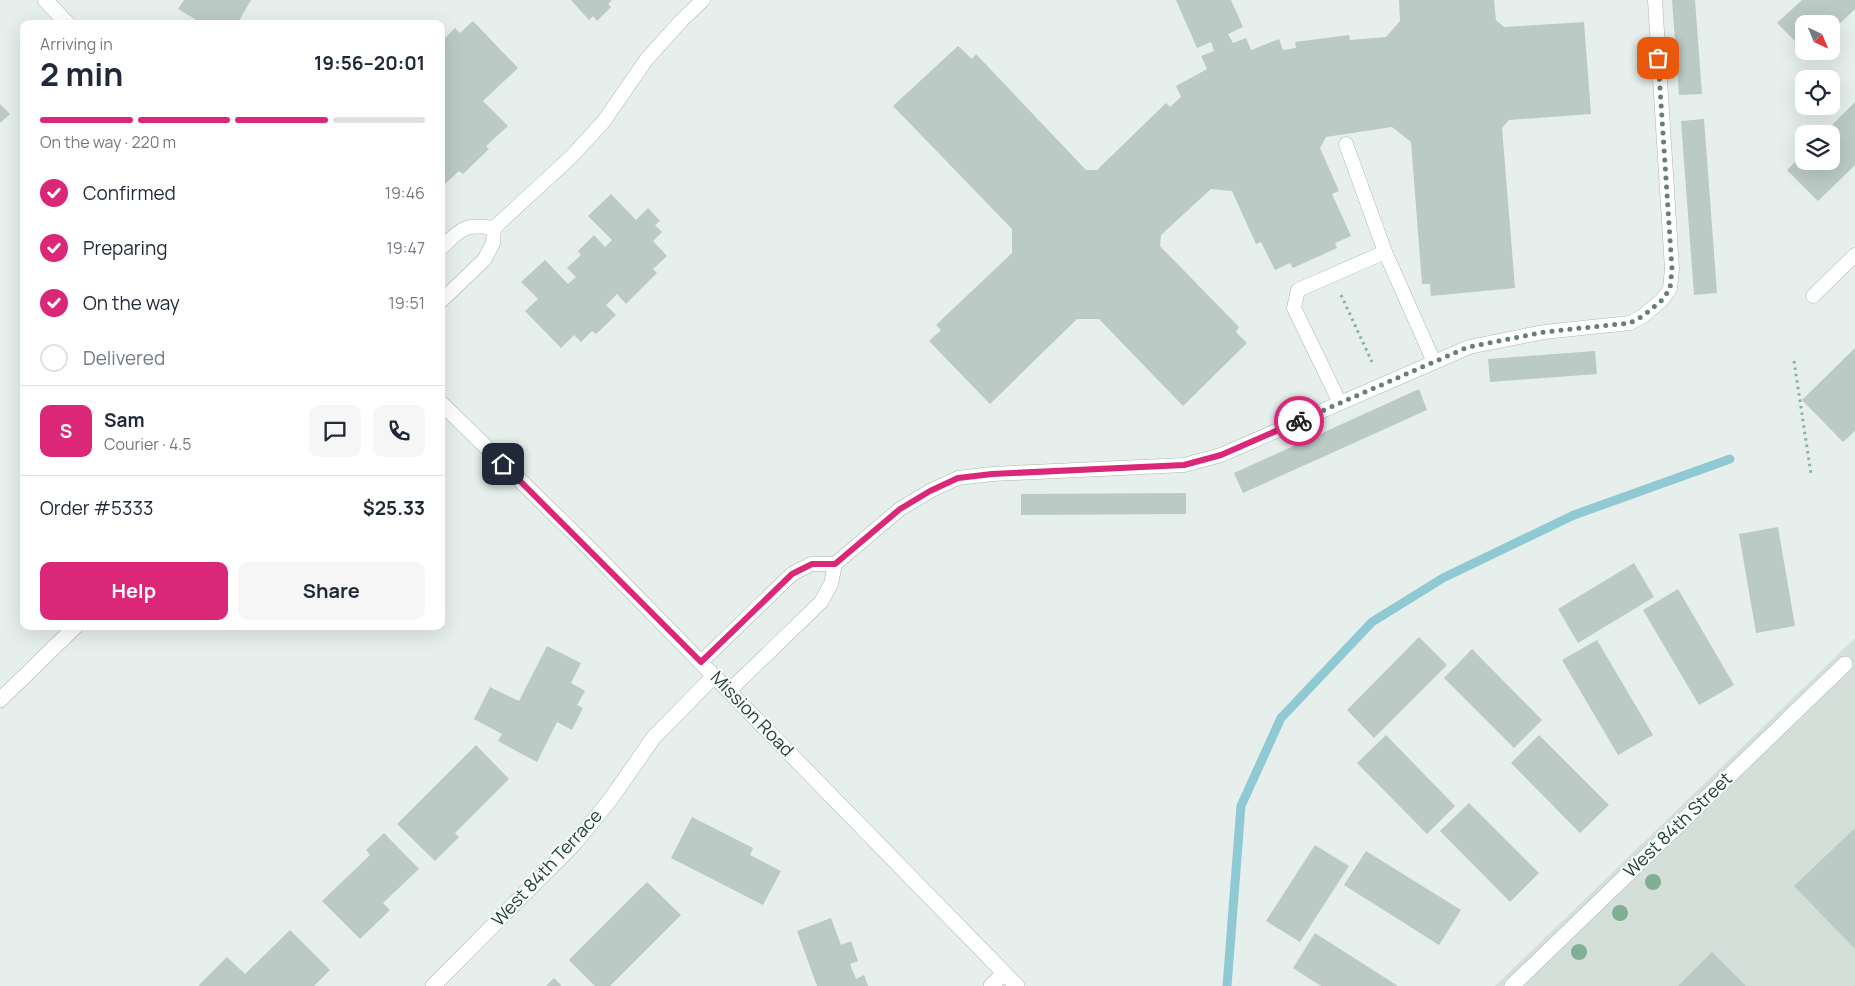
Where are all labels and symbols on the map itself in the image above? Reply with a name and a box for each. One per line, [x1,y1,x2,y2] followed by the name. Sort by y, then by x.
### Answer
[1795,15,1840,60] north arrow
[1637,37,1679,79] pin
[1274,396,1324,446] courier
[482,443,524,485] pin
[706,665,800,761] street label: Mission Road
[1618,766,1737,882] street label: West 84th Street
[486,804,607,931] street label: West 84th Terrace

